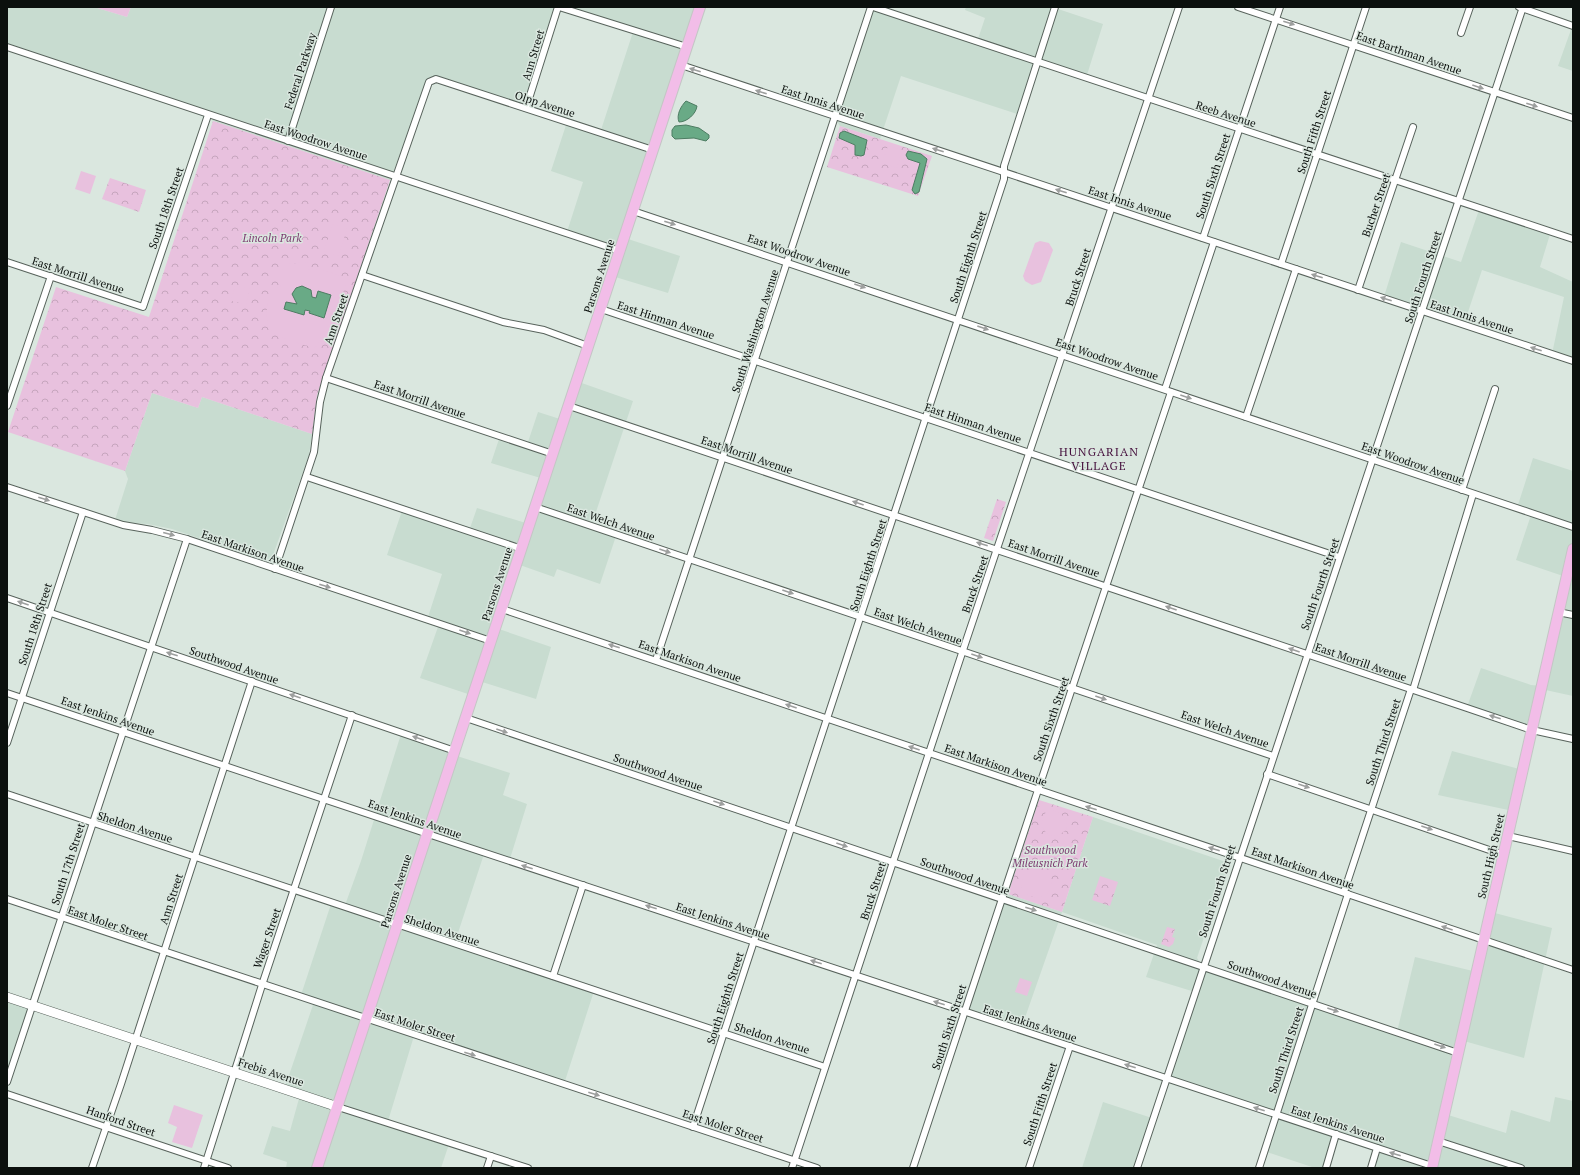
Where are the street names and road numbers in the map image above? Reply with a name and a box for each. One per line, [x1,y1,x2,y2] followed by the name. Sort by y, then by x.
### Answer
[519,28,547,82] street label: Ann Street
[1354,28,1464,78] street label: East Barthman Avenue
[281,30,319,111] street label: Federal Parkway
[779,82,867,122] street label: East Innis Avenue
[513,88,577,120] street label: Olpp Avenue
[1294,88,1334,176] street label: South Fifth Street
[1194,98,1258,130] street label: Reeb Avenue
[262,117,370,163] street label: East Woodrow Avenue
[1193,132,1233,220] street label: South Sixth Street
[145,165,187,251] street label: South 18th Street
[1359,171,1393,239] street label: Bucher Street
[1086,183,1174,223] street label: East Innis Avenue
[947,209,989,305] street label: South Eighth Street
[1401,229,1445,325] street label: South Fourth Street
[746,231,853,279] street label: East Woodrow Avenue
[580,237,618,315] street label: Parsons Avenue
[1062,246,1094,308] street label: Bruck Street
[30,254,126,297] street label: East Morrill Avenue
[728,267,782,394] street label: South Washington Avenue
[321,292,351,346] street label: Ann Street
[1428,297,1516,337] street label: East Innis Avenue
[616,298,717,342] street label: East Hinman Avenue
[1054,335,1161,383] street label: East Woodrow Avenue
[372,377,468,421] street label: East Morrill Avenue
[923,400,1024,446] street label: East Hinman Avenue
[699,433,795,477] street label: East Morrill Avenue
[1360,439,1467,487] street label: East Woodrow Avenue
[565,500,657,544] street label: East Welch Avenue
[847,517,889,613] street label: South Eighth Street
[200,527,307,575] street label: East Markison Avenue
[1006,536,1102,580] street label: East Morrill Avenue
[1298,536,1342,632] street label: South Fourth Street
[478,545,516,623] street label: Parsons Avenue
[959,553,991,615] street label: Bruck Street
[15,581,55,667] street label: South 18th Street
[872,604,964,648] street label: East Welch Avenue
[637,637,744,685] street label: East Markison Avenue
[1313,640,1409,684] street label: East Morrill Avenue
[188,643,281,687] street label: Southwood Avenue
[1030,675,1072,763] street label: South Sixth Street
[59,693,157,739] street label: East Jenkins Avenue
[1362,697,1404,787] street label: South Third Street
[1179,707,1271,751] street label: East Welch Avenue
[943,741,1050,789] street label: East Markison Avenue
[612,750,705,794] street label: Southwood Avenue
[366,796,464,842] street label: East Jenkins Avenue
[96,808,175,846] street label: Sheldon Avenue
[1474,812,1508,900] street label: South High Street
[48,821,88,907] street label: South 17th Street
[1195,843,1239,939] street label: South Fourth Street
[1250,844,1357,892] street label: East Markison Avenue
[377,852,415,930] street label: Parsons Avenue
[919,854,1012,898] street label: Southwood Avenue
[857,860,889,922] street label: Bruck Street
[156,872,186,926] street label: Ann Street
[674,899,772,943] street label: East Jenkins Avenue
[66,903,150,943] street label: East Moler Street
[250,906,284,970] street label: Wager Street
[403,911,482,949] street label: Sheldon Avenue
[704,950,746,1046] street label: South Eighth Street
[1226,957,1319,1001] street label: Southwood Avenue
[929,983,969,1071] street label: South Sixth Street
[981,1001,1079,1045] street label: East Jenkins Avenue
[373,1005,457,1045] street label: East Moler Street
[1265,1005,1307,1095] street label: South Third Street
[733,1019,812,1057] street label: Sheldon Avenue
[236,1055,306,1089] street label: Frebis Avenue
[1020,1060,1060,1148] street label: South Fifth Street
[1289,1102,1387,1146] street label: East Jenkins Avenue
[85,1103,157,1139] street label: Hanford Street
[681,1106,765,1146] street label: East Moler Street

